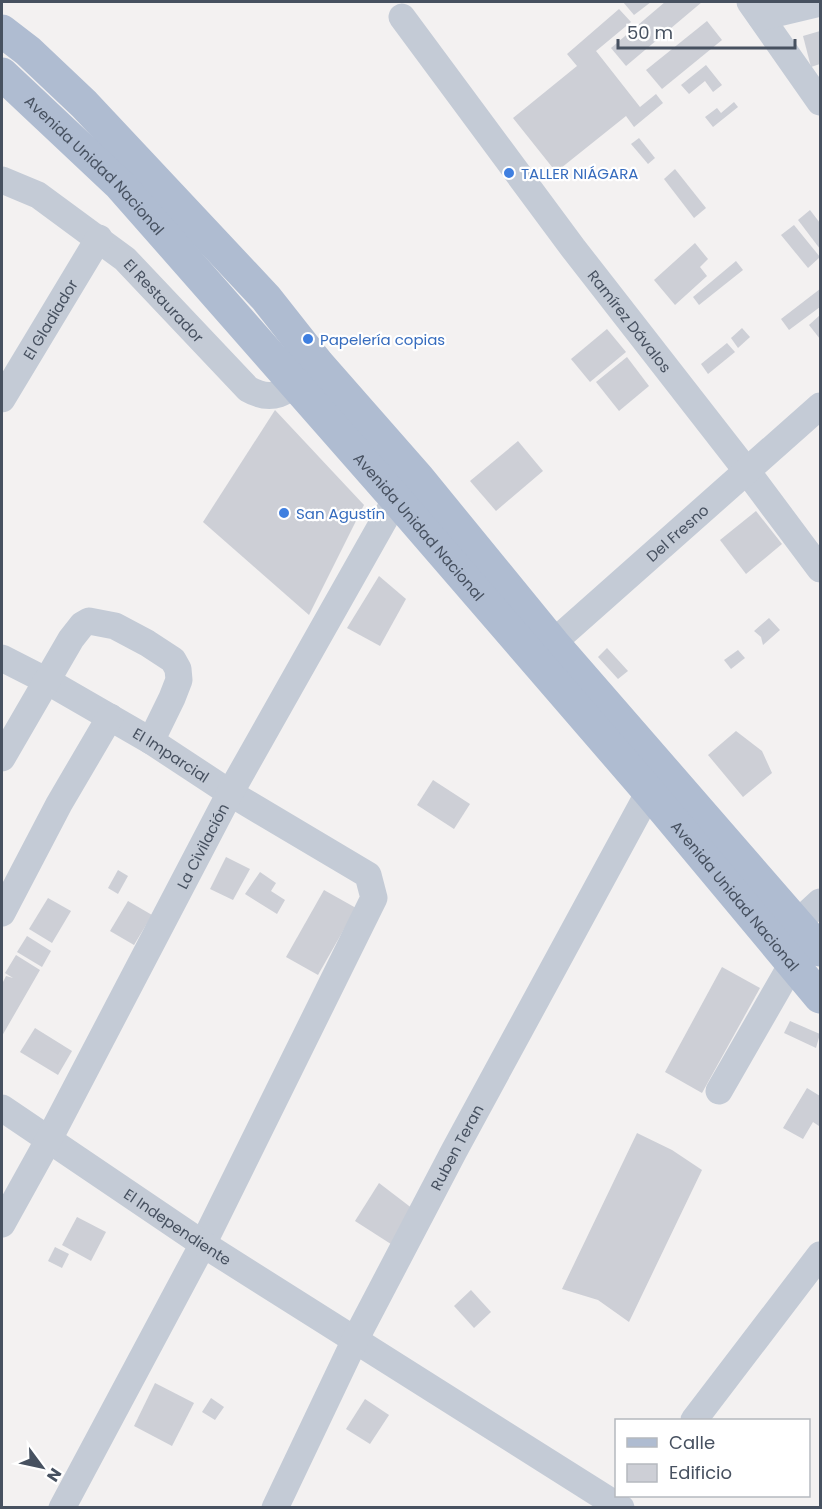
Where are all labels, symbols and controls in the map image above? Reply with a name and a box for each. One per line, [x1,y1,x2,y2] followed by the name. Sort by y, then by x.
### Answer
[618,12,795,50] scale bar
[627,20,673,45] text: 50 m
[20,90,169,239] street label: Avenida Unidad Nacional
[521,163,638,184] place label: TALLER NIÁGARA
[502,166,516,180] marker: TALLER NIÁGARA
[119,254,209,347] street label: El Restaurador
[583,265,677,377] street label: Ramírez Dávalos
[18,275,82,363] street label: El Gladiador
[320,329,445,350] place label: Papelería copias
[301,332,315,346] marker: Papelería copias
[349,448,489,605] street label: Avenida Unidad Nacional
[641,499,713,566] street label: Del Fresno
[296,503,385,524] place label: San Agustín
[277,506,291,520] marker: San Agustín
[129,722,214,787] street label: El Imparcial
[171,799,233,892] street label: La Civilación
[666,816,804,975] street label: Avenida Unidad Nacional
[425,1100,488,1194] street label: Ruben Teran
[120,1183,235,1270] street label: El Independiente
[615,1419,810,1497] legend
[669,1430,715,1455] text: Calle
[12,1437,72,1497] north arrow
[669,1460,732,1485] text: Edificio
[41,1464,67,1486] text: N

